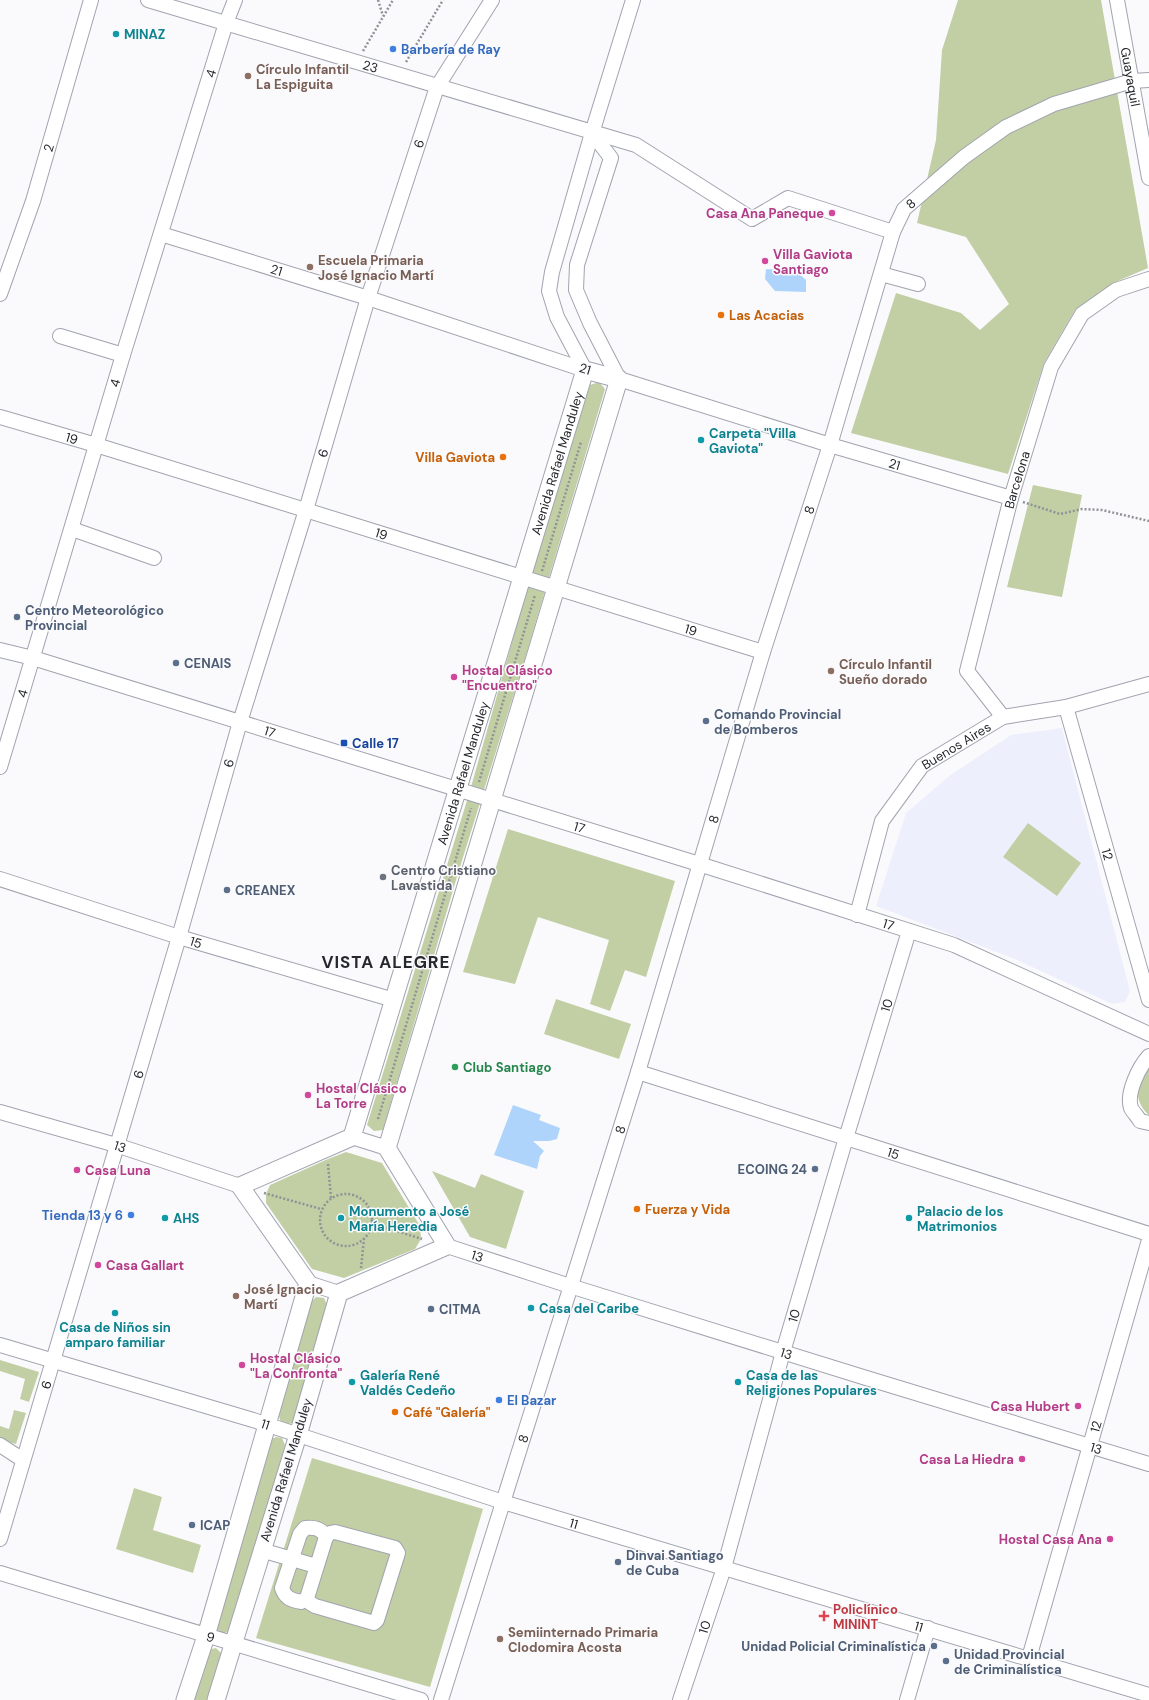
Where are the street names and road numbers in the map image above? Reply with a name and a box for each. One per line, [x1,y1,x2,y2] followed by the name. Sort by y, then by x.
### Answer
[1117,46,1144,108] street label: Guayaquil
[361,56,380,76] street label: 23
[201,67,220,80] street label: 4
[409,137,428,150] street label: 6
[39,142,58,154] street label: 2
[902,194,919,212] street label: 8
[269,260,285,280] street label: 21
[577,359,593,379] street label: 21
[105,376,124,389] street label: 4
[527,389,587,537] street label: Avenida Rafael Manduley
[64,428,80,448] street label: 19
[313,447,332,459] street label: 6
[1000,449,1033,510] street label: Barcelona
[887,454,903,474] street label: 21
[800,503,818,516] street label: 8
[373,524,390,544] street label: 19
[683,620,699,640] street label: 19
[13,687,31,699] street label: 4
[433,699,492,847] street label: Avenida Rafael Manduley
[918,718,994,773] street label: Buenos Aires
[262,722,278,741] street label: 17
[219,757,238,769] street label: 6
[704,813,723,825] street label: 8
[572,817,587,837] street label: 17
[1098,846,1117,862] street label: 12
[881,914,896,934] street label: 17
[188,932,204,952] street label: 15
[876,996,896,1014] street label: 10
[129,1068,148,1080] street label: 6
[611,1123,629,1136] street label: 8
[112,1136,128,1156] street label: 13
[885,1143,902,1163] street label: 15
[469,1246,486,1266] street label: 13
[784,1307,804,1324] street label: 10
[778,1343,795,1363] street label: 13
[37,1378,55,1391] street label: 6
[256,1396,316,1544] street label: Avenida Rafael Manduley
[259,1415,272,1433] street label: 11
[1086,1418,1105,1434] street label: 12
[514,1432,532,1445] street label: 8
[1088,1438,1104,1458] street label: 13
[568,1514,580,1532] street label: 11
[913,1617,925,1636] street label: 11
[694,1618,714,1636] street label: 10
[204,1627,217,1646] street label: 9

